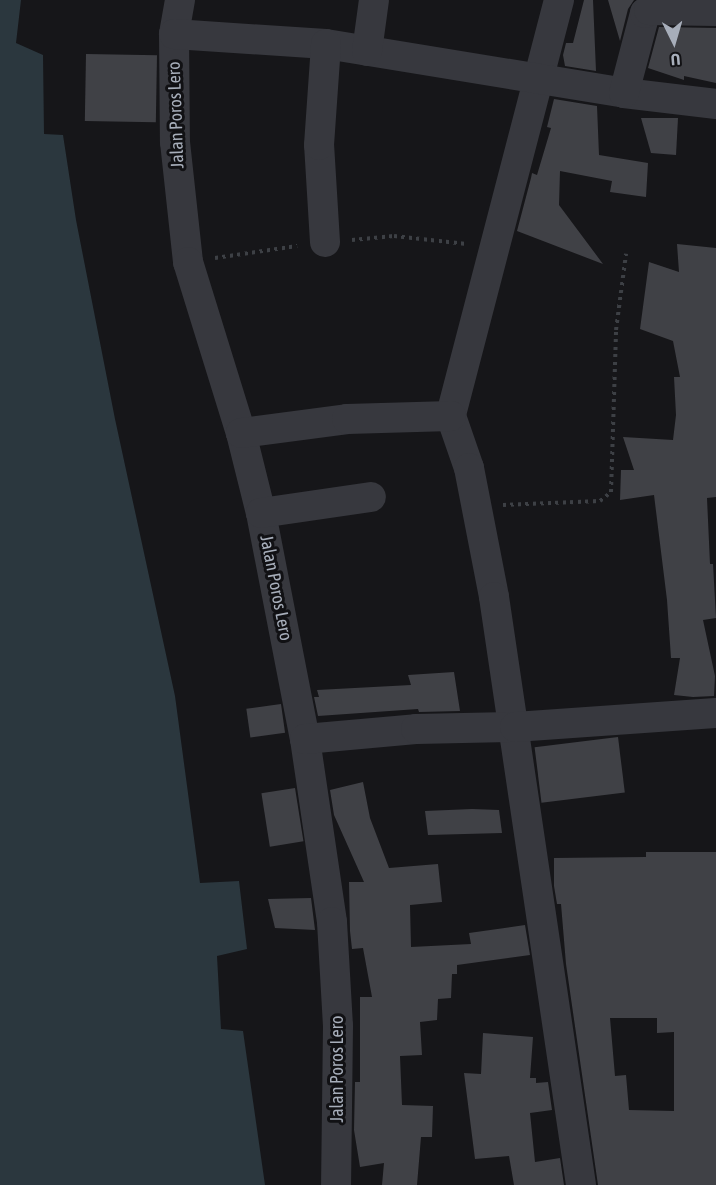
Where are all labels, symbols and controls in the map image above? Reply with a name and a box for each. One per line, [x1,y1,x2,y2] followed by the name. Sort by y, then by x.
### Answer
[644,12,704,72] north arrow
[670,51,681,69] text: U
[163,61,189,169] street label: Jalan Poros Lero
[255,533,297,643] street label: Jalan Poros Lero
[326,1015,348,1123] street label: Jalan Poros Lero

